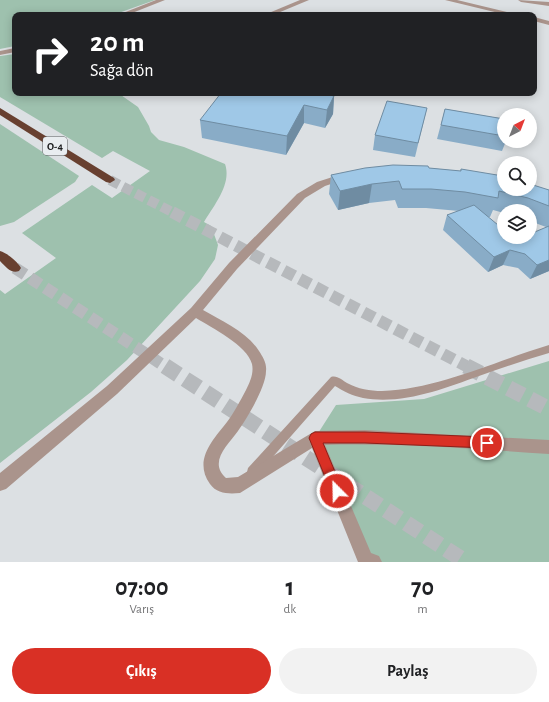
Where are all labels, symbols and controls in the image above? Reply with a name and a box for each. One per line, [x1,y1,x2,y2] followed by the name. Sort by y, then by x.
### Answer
[24,28,76,80] icon: right
[90,29,145,57] text: 20 m
[90,62,154,80] text: Sağa dön
[497,108,537,148] north arrow
[497,108,537,244] map controls
[43,137,67,155] road number: O-4
[497,156,537,196] button: search
[497,204,537,244] button: layers
[470,426,504,460] pin
[476,432,498,454] icon: arrive
[316,470,358,512] position arrow
[115,576,168,600] text: 07:00
[285,576,294,600] text: 1
[411,576,434,600] text: 70
[129,603,154,616] text: Varış
[283,603,296,616] text: dk
[417,603,428,616] text: m
[12,648,271,694] button: Çıkış
[279,648,537,694] button: Paylaş

